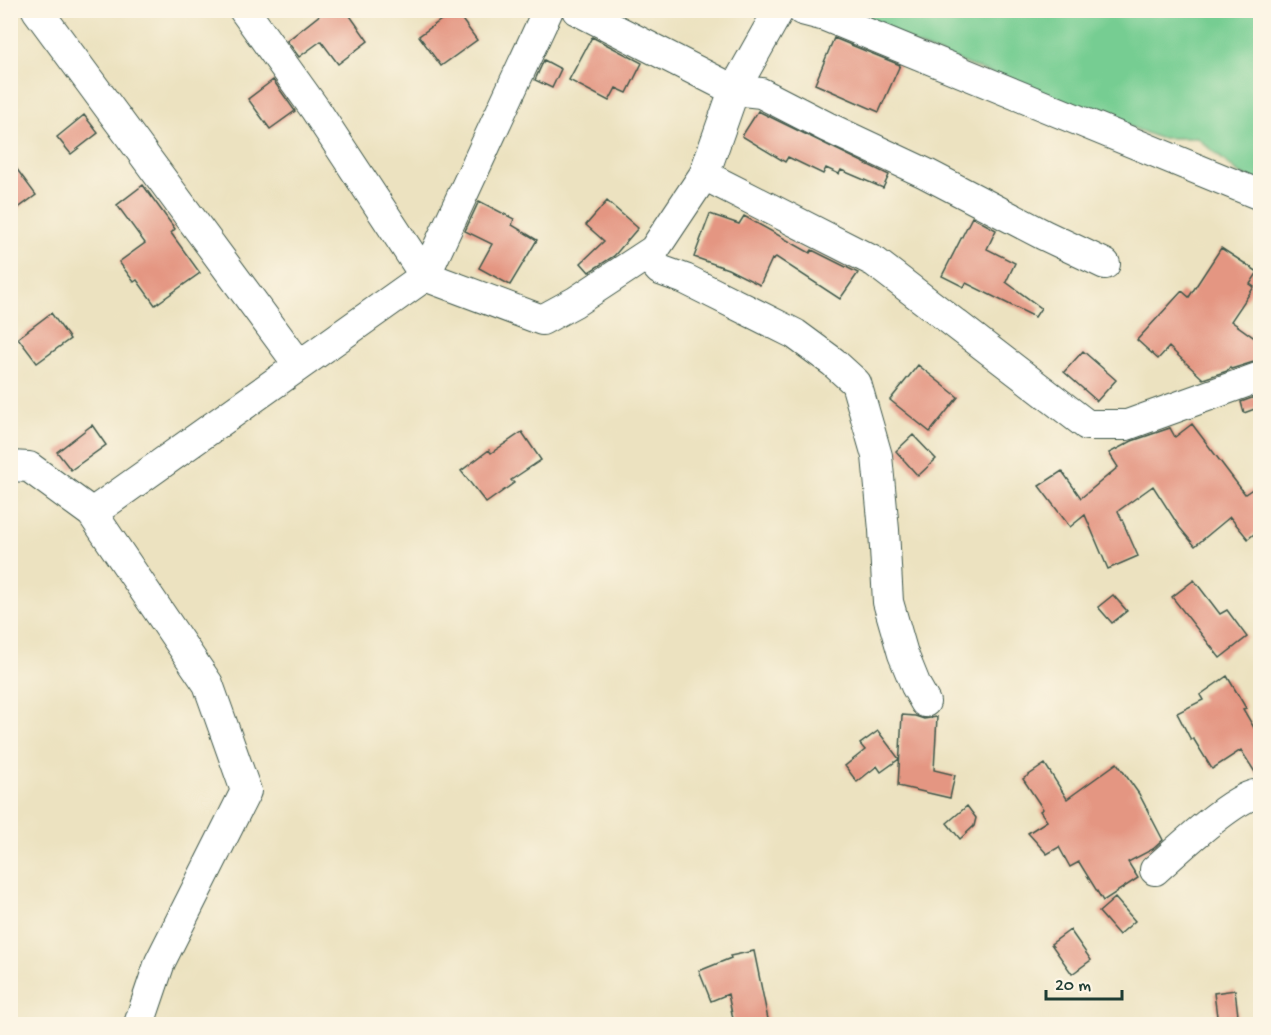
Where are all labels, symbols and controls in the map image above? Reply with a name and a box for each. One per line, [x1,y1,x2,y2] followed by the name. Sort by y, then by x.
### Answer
[1046,963,1122,1001] scale bar
[1055,976,1091,997] text: 20 m

